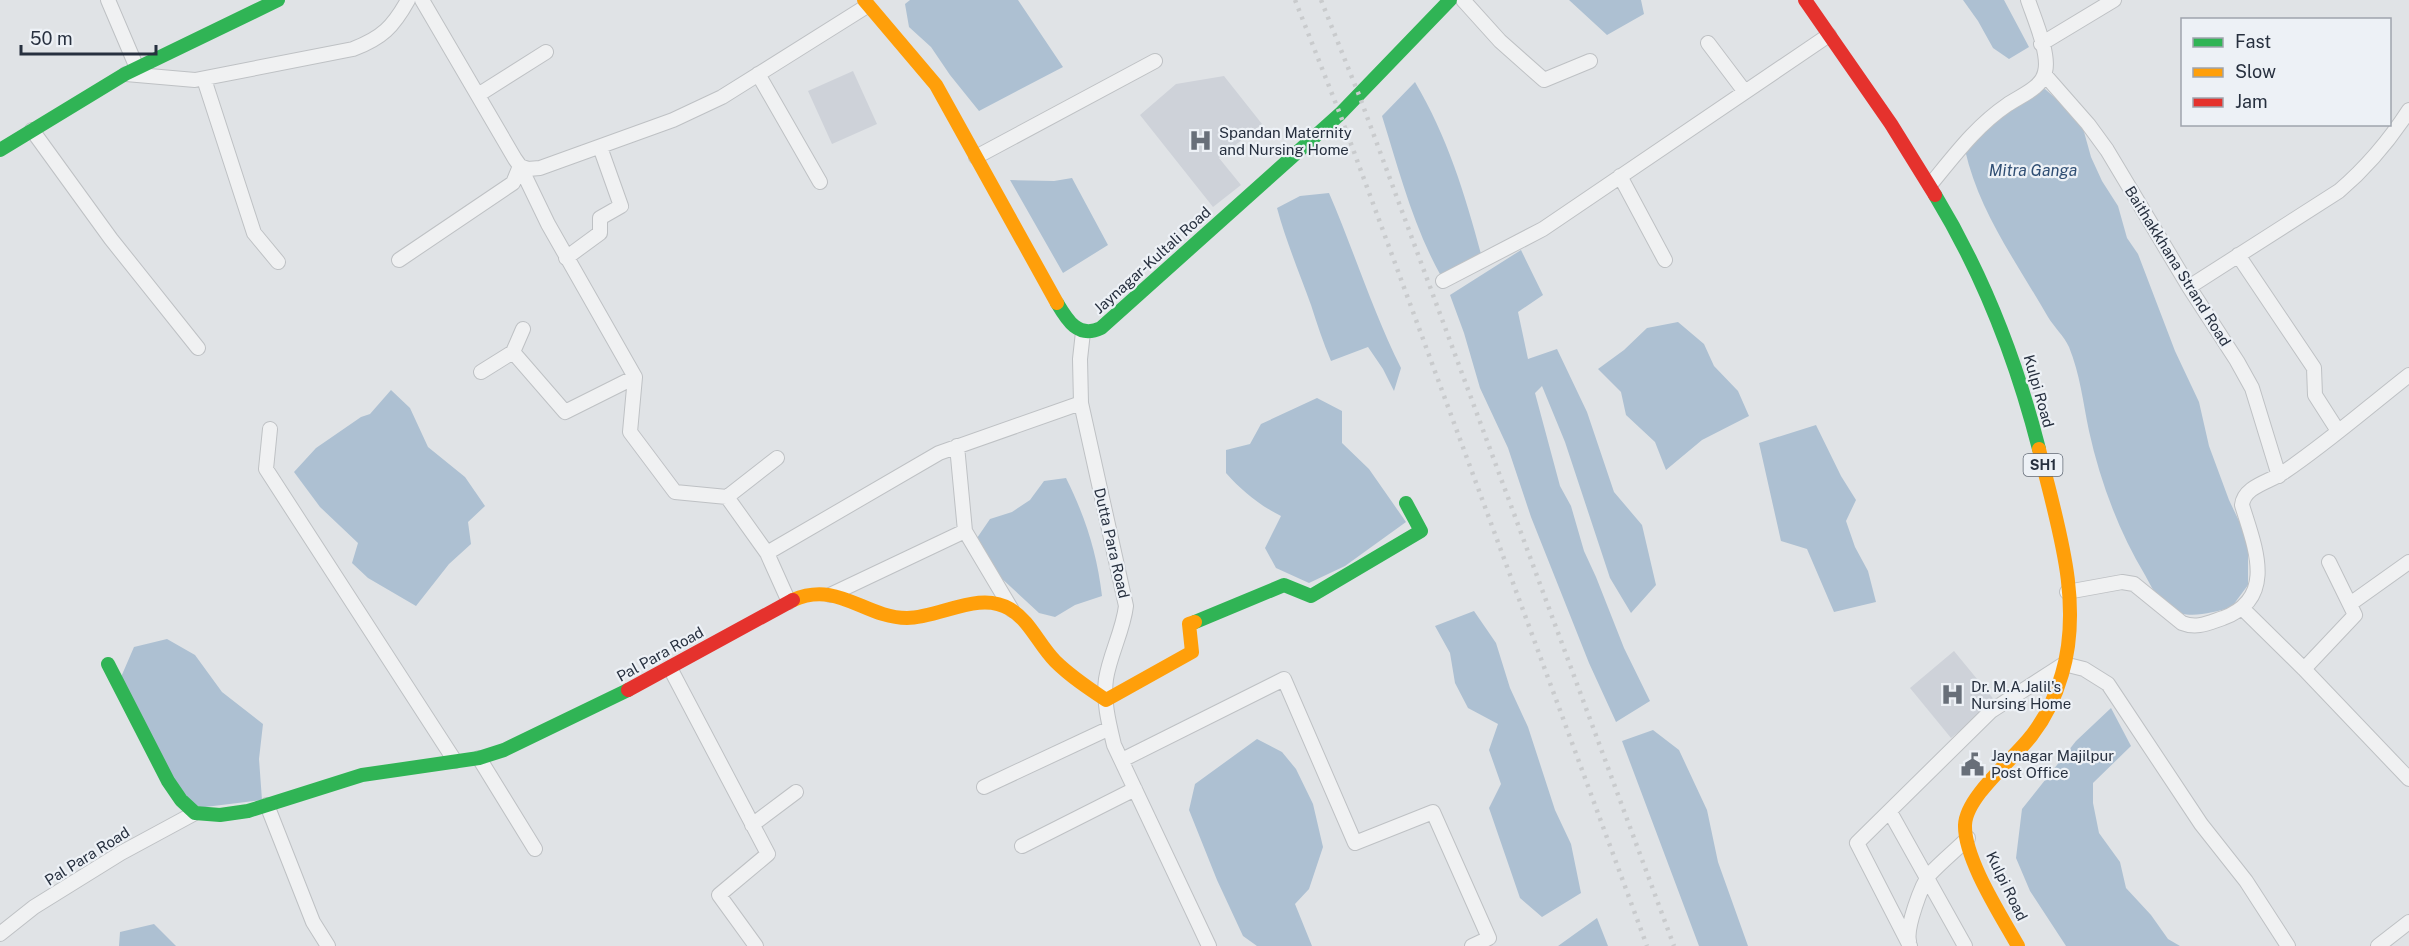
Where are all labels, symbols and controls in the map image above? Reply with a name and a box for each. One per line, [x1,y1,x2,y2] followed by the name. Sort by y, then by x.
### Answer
[21,18,156,56] scale bar
[2181,18,2391,126] legend
[30,28,73,49] text: 50 m
[2235,31,2271,52] text: Fast
[2235,61,2276,82] text: Slow
[2235,91,2268,112] text: Jam
[1219,124,1352,158] place label: Spandan Maternity and Nursing Home
[1188,128,1214,154] hospital icon: Spandan Maternity and Nursing Home
[1989,161,2077,180] water label: Mitra Ganga
[2122,183,2234,349] street label: Baithakkhana Strand Road
[1090,203,1214,317] street label: Jaynagar-Kultali Road
[2021,353,2057,429] street label: Kulpi Road
[2024,454,2062,476] road number: SH1
[1091,486,1133,600] street label: Dutta Para Road
[614,623,706,685] street label: Pal Para Road
[1971,678,2071,712] place label: Dr. M.A.Jalil's Nursing Home
[1940,682,1966,708] hospital icon: Dr. M.A.Jalil's Nursing Home
[1991,747,2114,781] place label: Jaynagar Majilpur Post Office
[1960,751,1986,777] public building icon: Jaynagar Majilpur Post Office
[42,823,132,889] street label: Pal Para Road
[1983,849,2031,923] street label: Kulpi Road

